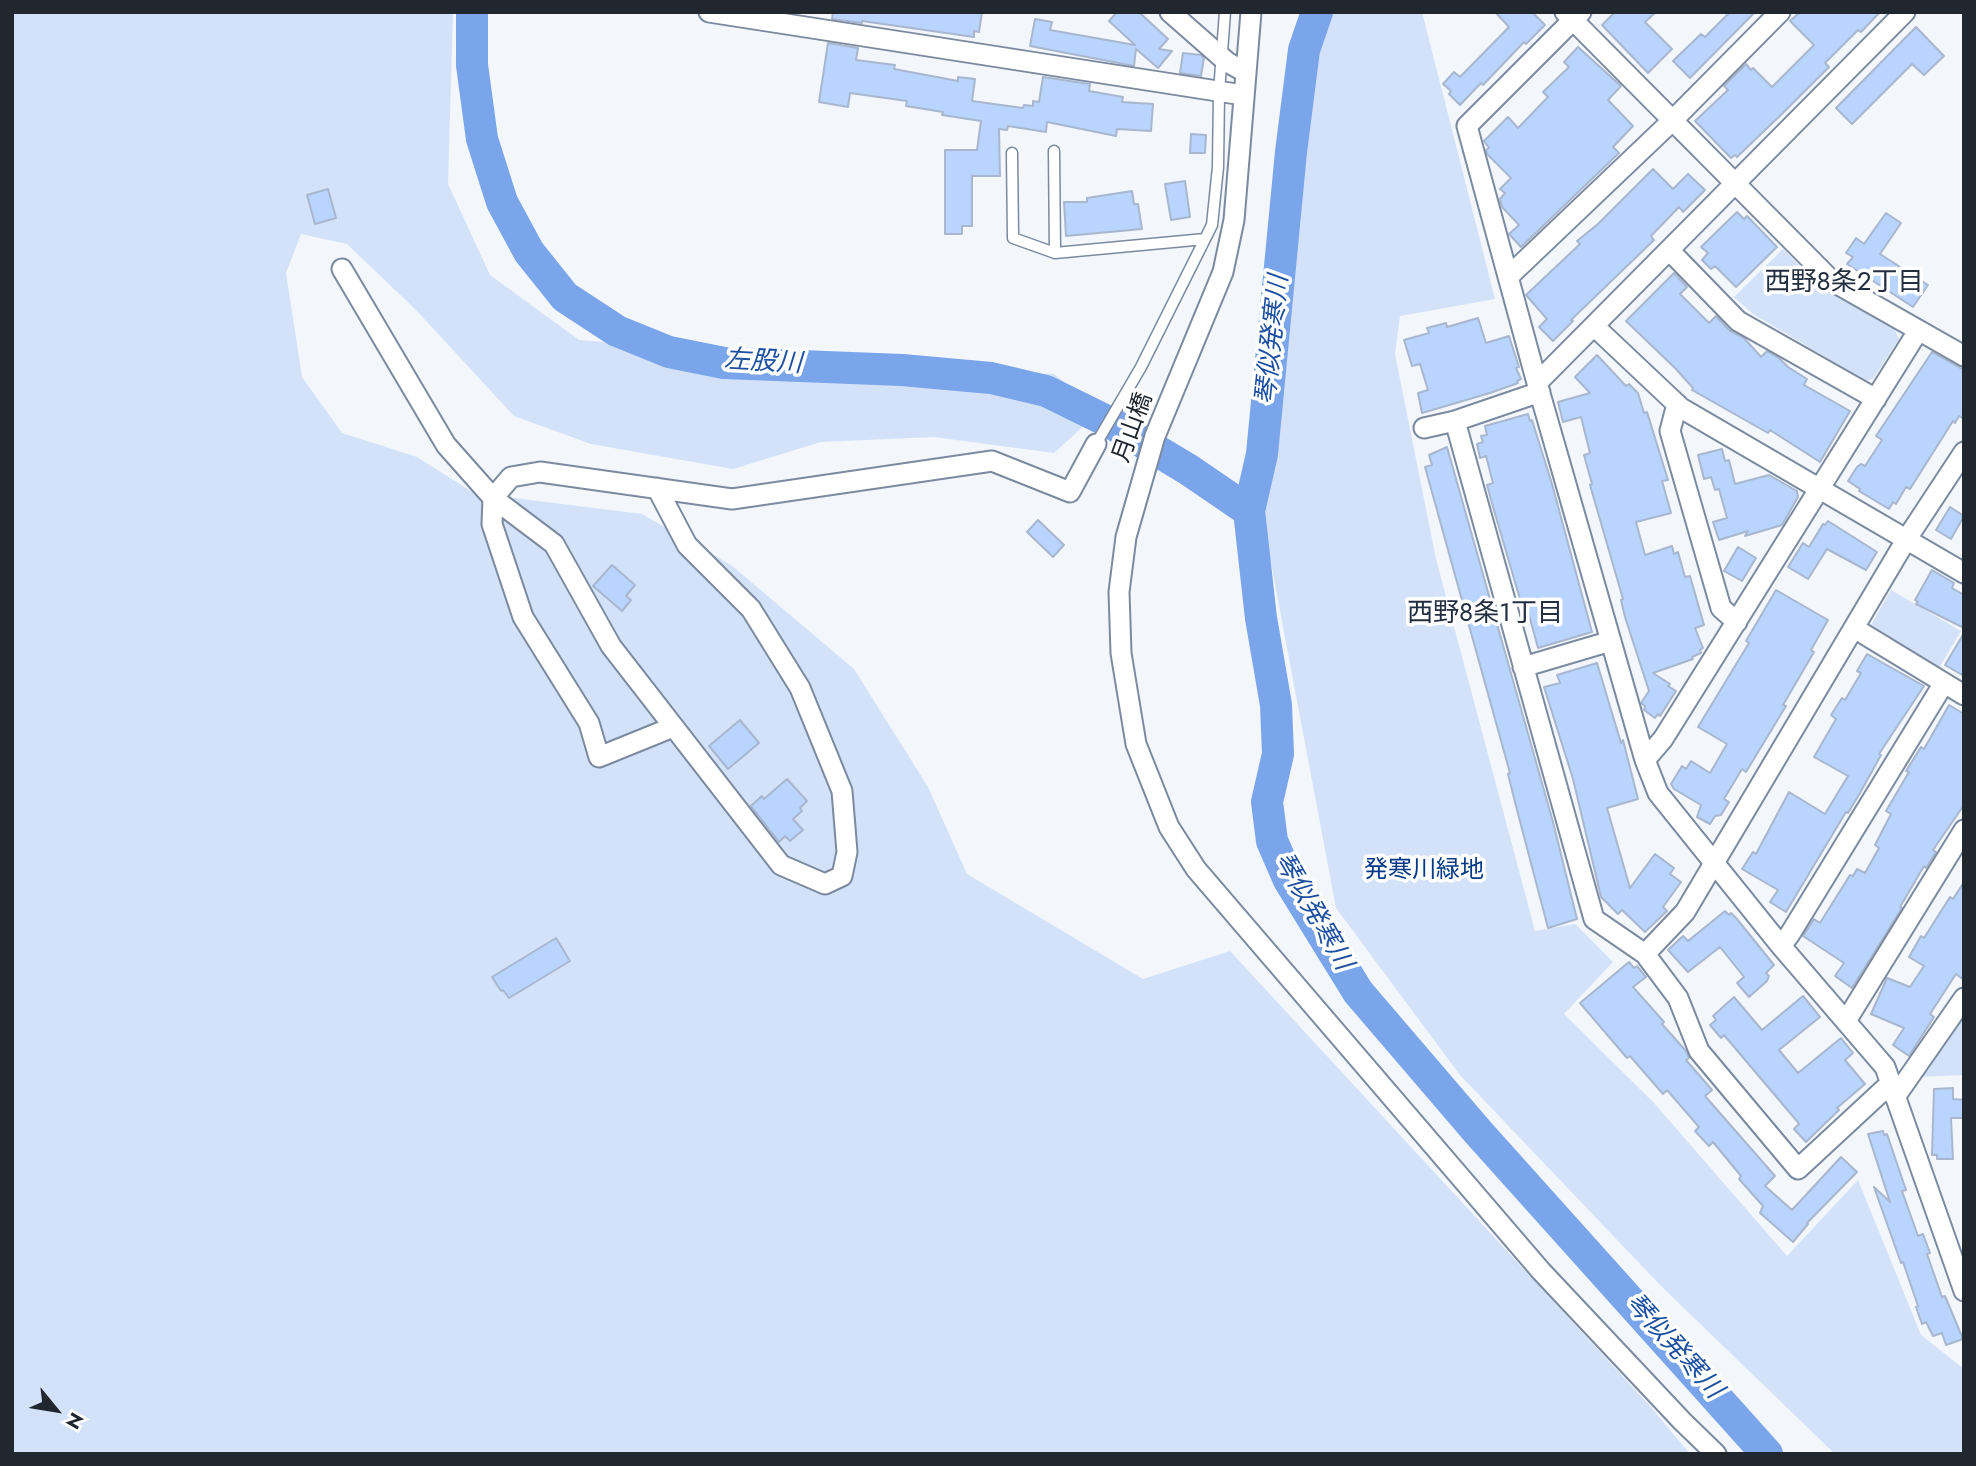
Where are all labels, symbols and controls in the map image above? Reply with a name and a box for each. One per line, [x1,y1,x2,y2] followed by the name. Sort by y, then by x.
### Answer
[1765,268,1923,300] district label: 西野8条2丁目
[1252,274,1296,406] water label: 琴似発寒川
[723,345,803,381] water label: 左股川
[1108,389,1160,467] street label: 月山橋
[1407,599,1563,631] district label: 西野8条1丁目
[1266,848,1358,976] water label: 琴似発寒川
[1364,857,1484,885] park label: 発寒川緑地
[1618,1288,1728,1406] water label: 琴似発寒川
[21,1375,91,1445] north arrow
[59,1407,90,1434] text: N

